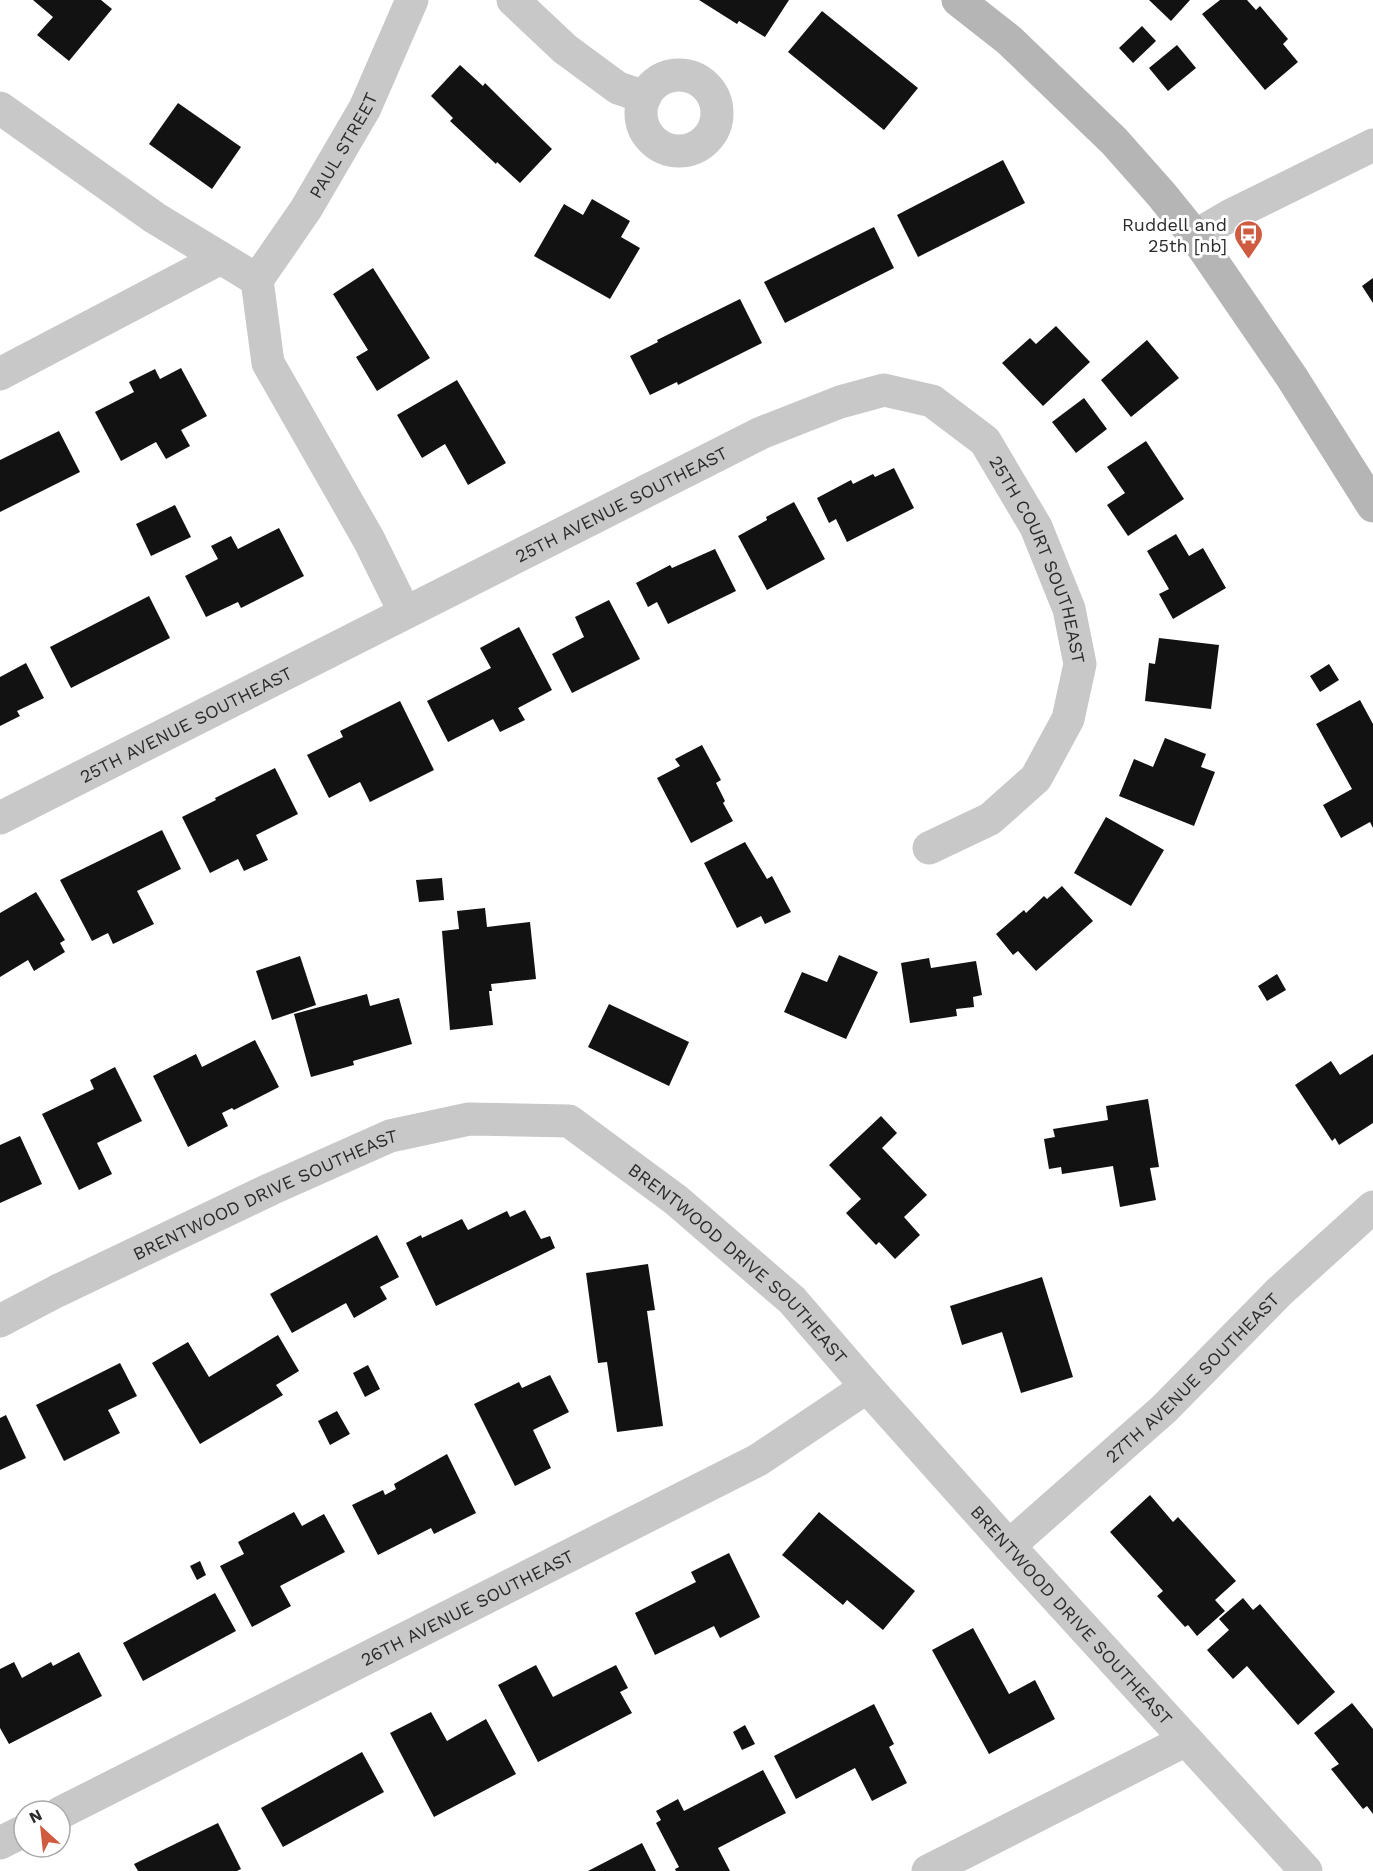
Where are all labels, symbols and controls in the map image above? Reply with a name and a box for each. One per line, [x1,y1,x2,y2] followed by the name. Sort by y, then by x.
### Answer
[304,89,381,202] street label: PAUL STREET
[1122,214,1227,256] place label: Ruddell and 25th [nb]
[1232,218,1264,260] bus stop icon: Ruddell and 25th [nb]
[511,441,731,566] street label: 25TH AVENUE SOUTHEAST
[985,452,1090,665] street label: 25TH COURT SOUTHEAST
[76,662,295,787] street label: 25TH AVENUE SOUTHEAST
[129,1124,399,1264] street label: BRENTWOOD DRIVE SOUTHEAST
[625,1158,852,1367] street label: BRENTWOOD DRIVE SOUTHEAST
[1101,1288,1283,1467] street label: 27TH AVENUE SOUTHEAST
[967,1501,1177,1729] street label: BRENTWOOD DRIVE SOUTHEAST
[357,1545,577,1670] street label: 26TH AVENUE SOUTHEAST
[12,1799,72,1859] north arrow
[26,1805,45,1827] text: N

